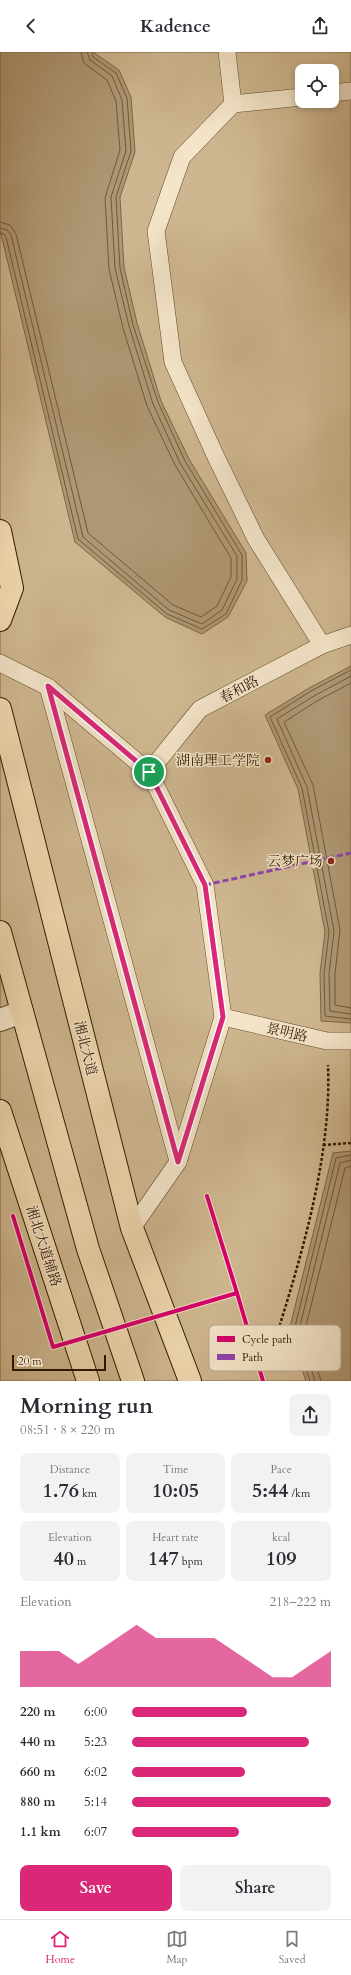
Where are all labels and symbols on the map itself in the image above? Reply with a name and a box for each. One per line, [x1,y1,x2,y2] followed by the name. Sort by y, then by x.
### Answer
[216,671,262,708] street label: 春和路
[176,751,260,770] place label: 湖南理工学院
[132,755,166,789] pin
[263,755,273,765] marker: 湖南理工学院
[267,852,323,871] place label: 云梦广场
[326,856,336,866] marker: 云梦广场
[70,1019,102,1078] street label: 湘北大道
[264,1019,309,1046] street label: 景明路
[22,1203,66,1289] street label: 湘北大道辅路
[209,1325,341,1371] legend
[242,1332,292,1347] text: Cycle path
[242,1350,263,1365] text: Path
[12,1353,106,1372] scale bar

